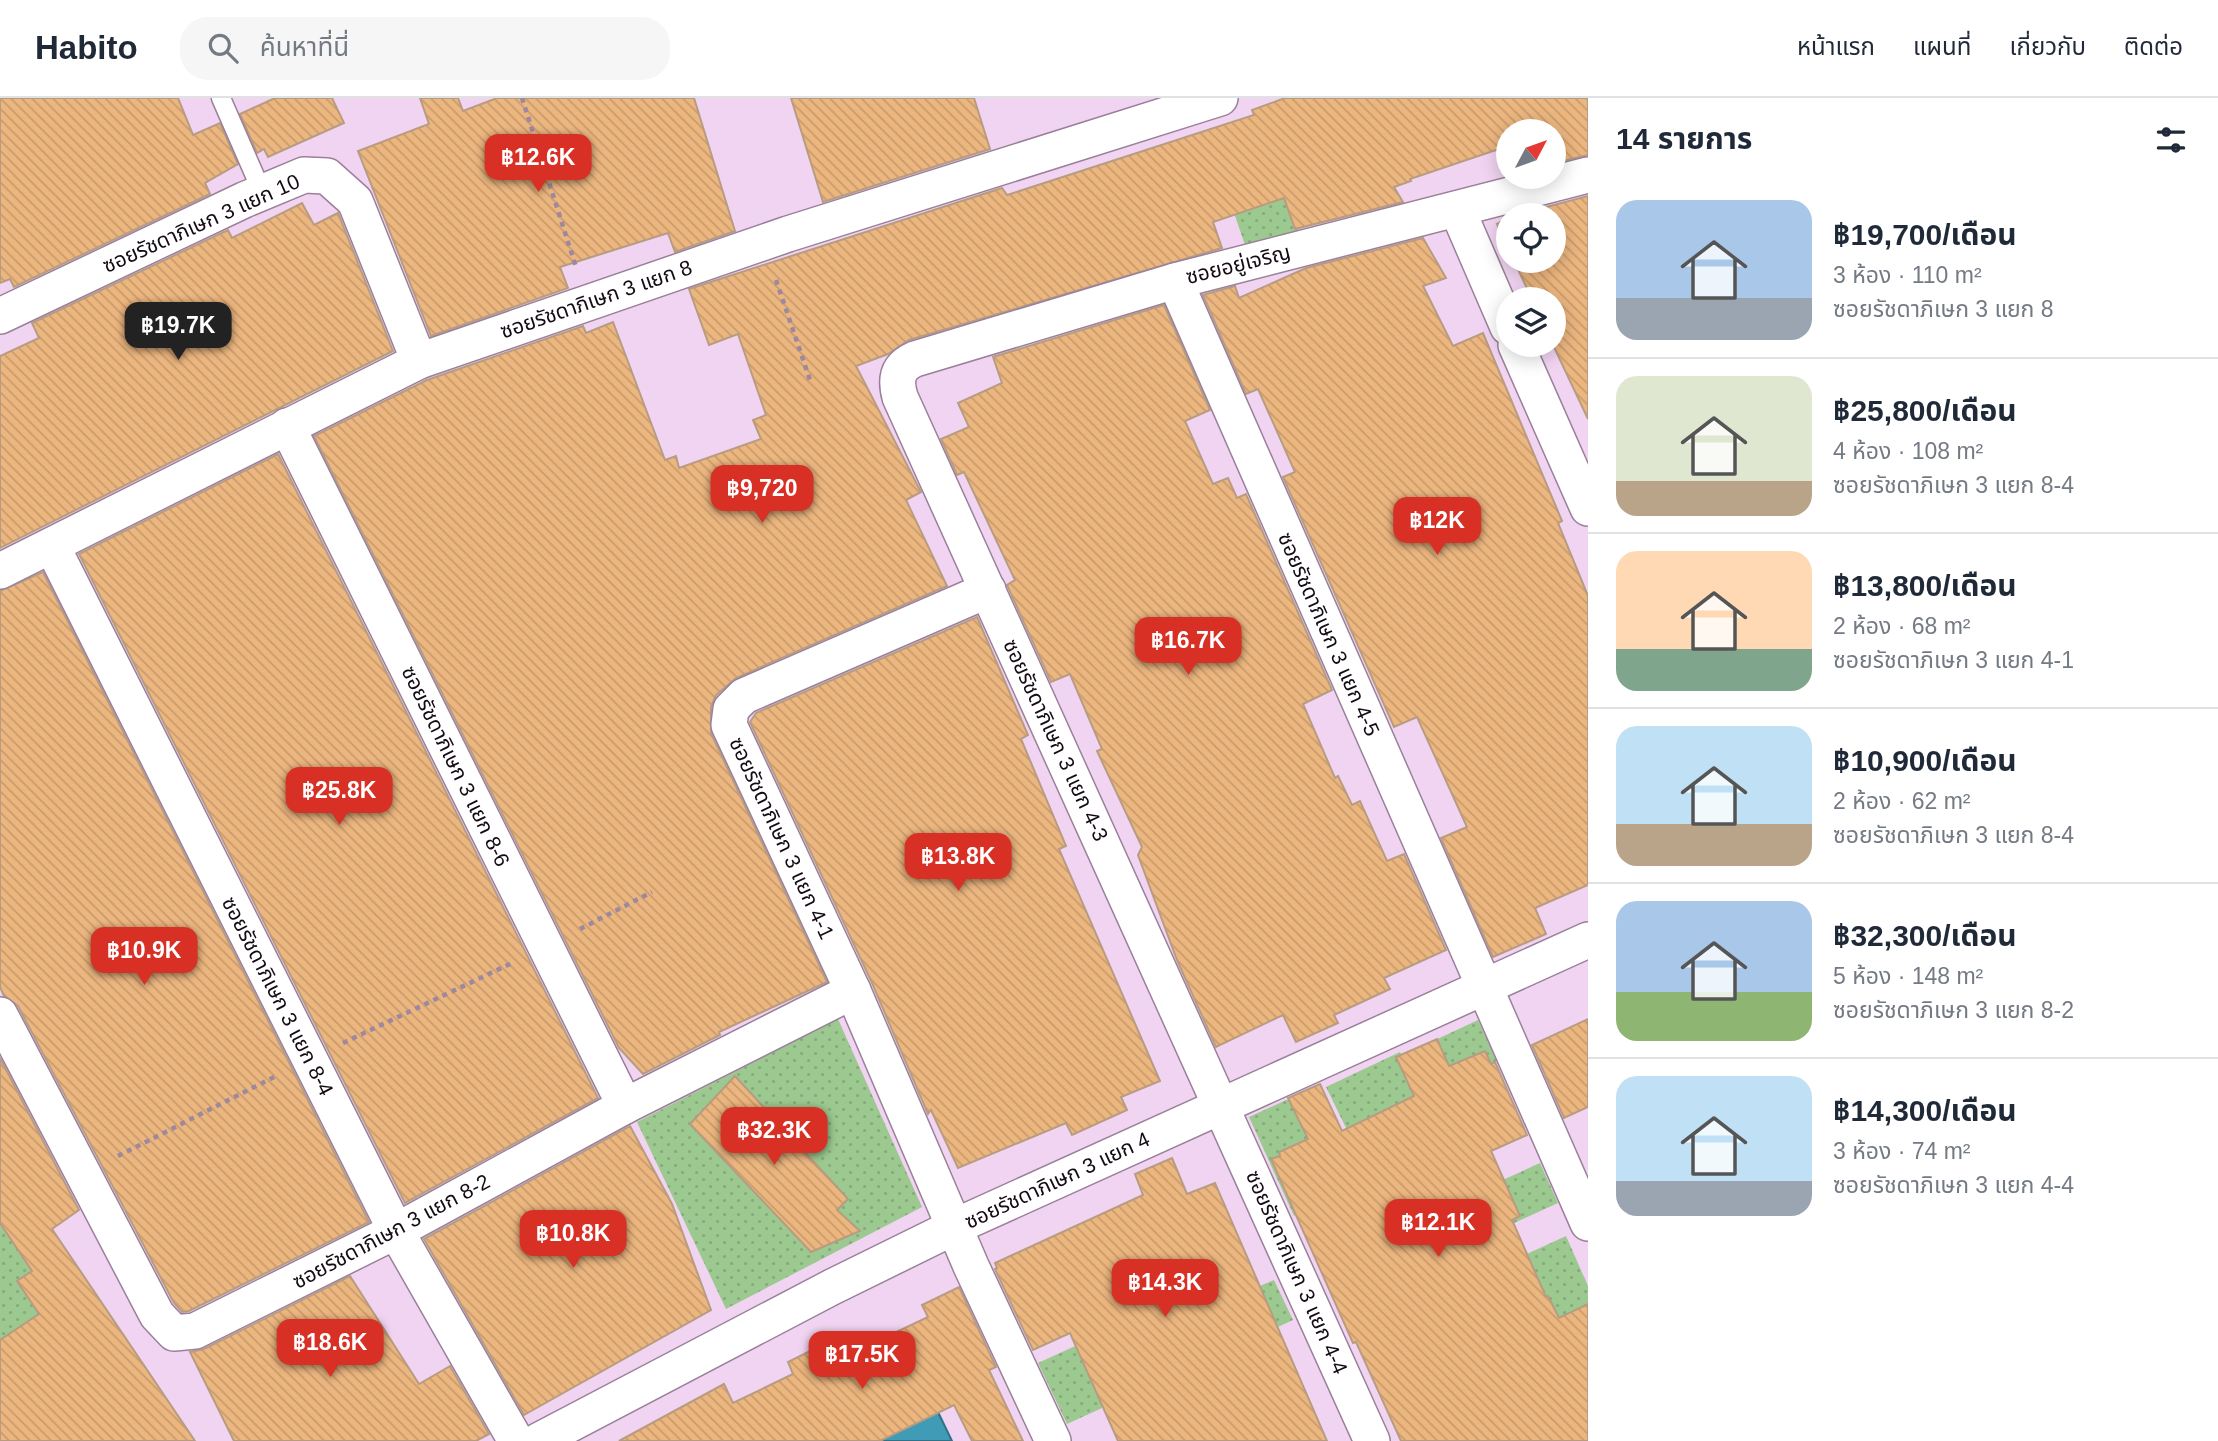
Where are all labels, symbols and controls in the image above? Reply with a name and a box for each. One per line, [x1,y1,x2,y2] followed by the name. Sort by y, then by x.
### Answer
[180,17,670,80] search box
[35,29,138,66] text: Habito
[204,29,242,67] icon: search
[260,32,349,62] text: ค้นหาที่นี่
[1797,33,1875,60] text: หน้าแรก
[1913,33,1971,60] text: แผนที่
[2009,33,2086,60] text: เกี่ยวกับ
[2124,33,2183,60] text: ติดต่อ
[1496,119,1566,189] north arrow
[1496,119,1566,357] map controls
[2152,121,2190,159] icon: filters
[1616,122,1752,155] text: 14 รายการ
[481,134,595,194] pin: ฿12.6K
[501,144,575,170] text: ฿12.6K
[99,169,303,277] street label: ซอยรัชดาภิเษก 3 แยก 10
[1496,203,1566,273] button: locate
[1833,218,2017,251] text: ฿19,700/เดือน
[1672,228,1756,312] icon: home
[1183,240,1293,290] street label: ซอยอยู่เจริญ
[497,255,695,343] street label: ซอยรัชดาภิเษก 3 แยก 8
[1833,262,1982,288] text: 3 ห้อง · 110 m²
[1496,287,1566,357] button: layers
[1833,296,2054,322] text: ซอยรัชดาภิเษก 3 แยก 8
[121,302,235,362] pin: ฿19.7K
[141,312,215,338] text: ฿19.7K
[1833,394,2017,427] text: ฿25,800/เดือน
[1672,404,1756,488] icon: home
[1833,438,1983,464] text: 4 ห้อง · 108 m²
[705,466,819,525] pin: ฿9,720
[1833,472,2074,498] text: ซอยรัชดาภิเษก 3 แยก 8-4
[727,475,797,501] text: ฿9,720
[1396,498,1478,557] pin: ฿12K
[1409,507,1465,533] text: ฿12K
[1274,529,1384,739] street label: ซอยรัชดาภิเษก 3 แยก 4-5
[1833,569,2017,602] text: ฿13,800/เดือน
[1672,579,1756,663] icon: home
[1833,613,1970,639] text: 2 ห้อง · 68 m²
[1131,618,1245,677] pin: ฿16.7K
[1151,627,1225,653] text: ฿16.7K
[999,635,1113,845] street label: ซอยรัชดาภิเษก 3 แยก 4-3
[1833,647,2074,673] text: ซอยรัชดาภิเษก 3 แยก 4-1
[397,662,515,870] street label: ซอยรัชดาภิเษก 3 แยก 8-6
[725,733,839,943] street label: ซอยรัชดาภิเษก 3 แยก 4-1
[1833,744,2017,777] text: ฿10,900/เดือน
[1672,754,1756,838] icon: home
[282,768,396,827] pin: ฿25.8K
[302,777,376,803] text: ฿25.8K
[1833,788,1970,814] text: 2 ห้อง · 62 m²
[1833,822,2074,848] text: ซอยรัชดาภิเษก 3 แยก 8-4
[901,834,1015,893] pin: ฿13.8K
[921,843,995,869] text: ฿13.8K
[218,893,338,1100] street label: ซอยรัชดาภิเษก 3 แยก 8-4
[1833,919,2017,952] text: ฿32,300/เดือน
[87,928,201,987] pin: ฿10.9K
[1672,929,1756,1013] icon: home
[107,937,181,963] text: ฿10.9K
[1833,963,1983,989] text: 5 ห้อง · 148 m²
[1833,997,2074,1023] text: ซอยรัชดาภิเษก 3 แยก 8-2
[1833,1094,2017,1127] text: ฿14,300/เดือน
[1672,1104,1756,1188] icon: home
[717,1108,831,1167] pin: ฿32.3K
[737,1117,811,1143] text: ฿32.3K
[961,1127,1153,1233] street label: ซอยรัชดาภิเษก 3 แยก 4
[1833,1138,1970,1164] text: 3 ห้อง · 74 m²
[1242,1167,1352,1377] street label: ซอยรัชดาภิเษก 3 แยก 4-4
[288,1169,494,1293] street label: ซอยรัชดาภิเษก 3 แยก 8-2
[1833,1172,2074,1198] text: ซอยรัชดาภิเษก 3 แยก 4-4
[1381,1200,1495,1259] pin: ฿12.1K
[1401,1209,1475,1235] text: ฿12.1K
[516,1210,630,1270] pin: ฿10.8K
[536,1220,610,1246] text: ฿10.8K
[1108,1260,1222,1319] pin: ฿14.3K
[1128,1269,1202,1295] text: ฿14.3K
[273,1320,387,1379] pin: ฿18.6K
[293,1329,367,1355] text: ฿18.6K
[805,1332,919,1391] pin: ฿17.5K
[825,1341,899,1367] text: ฿17.5K

